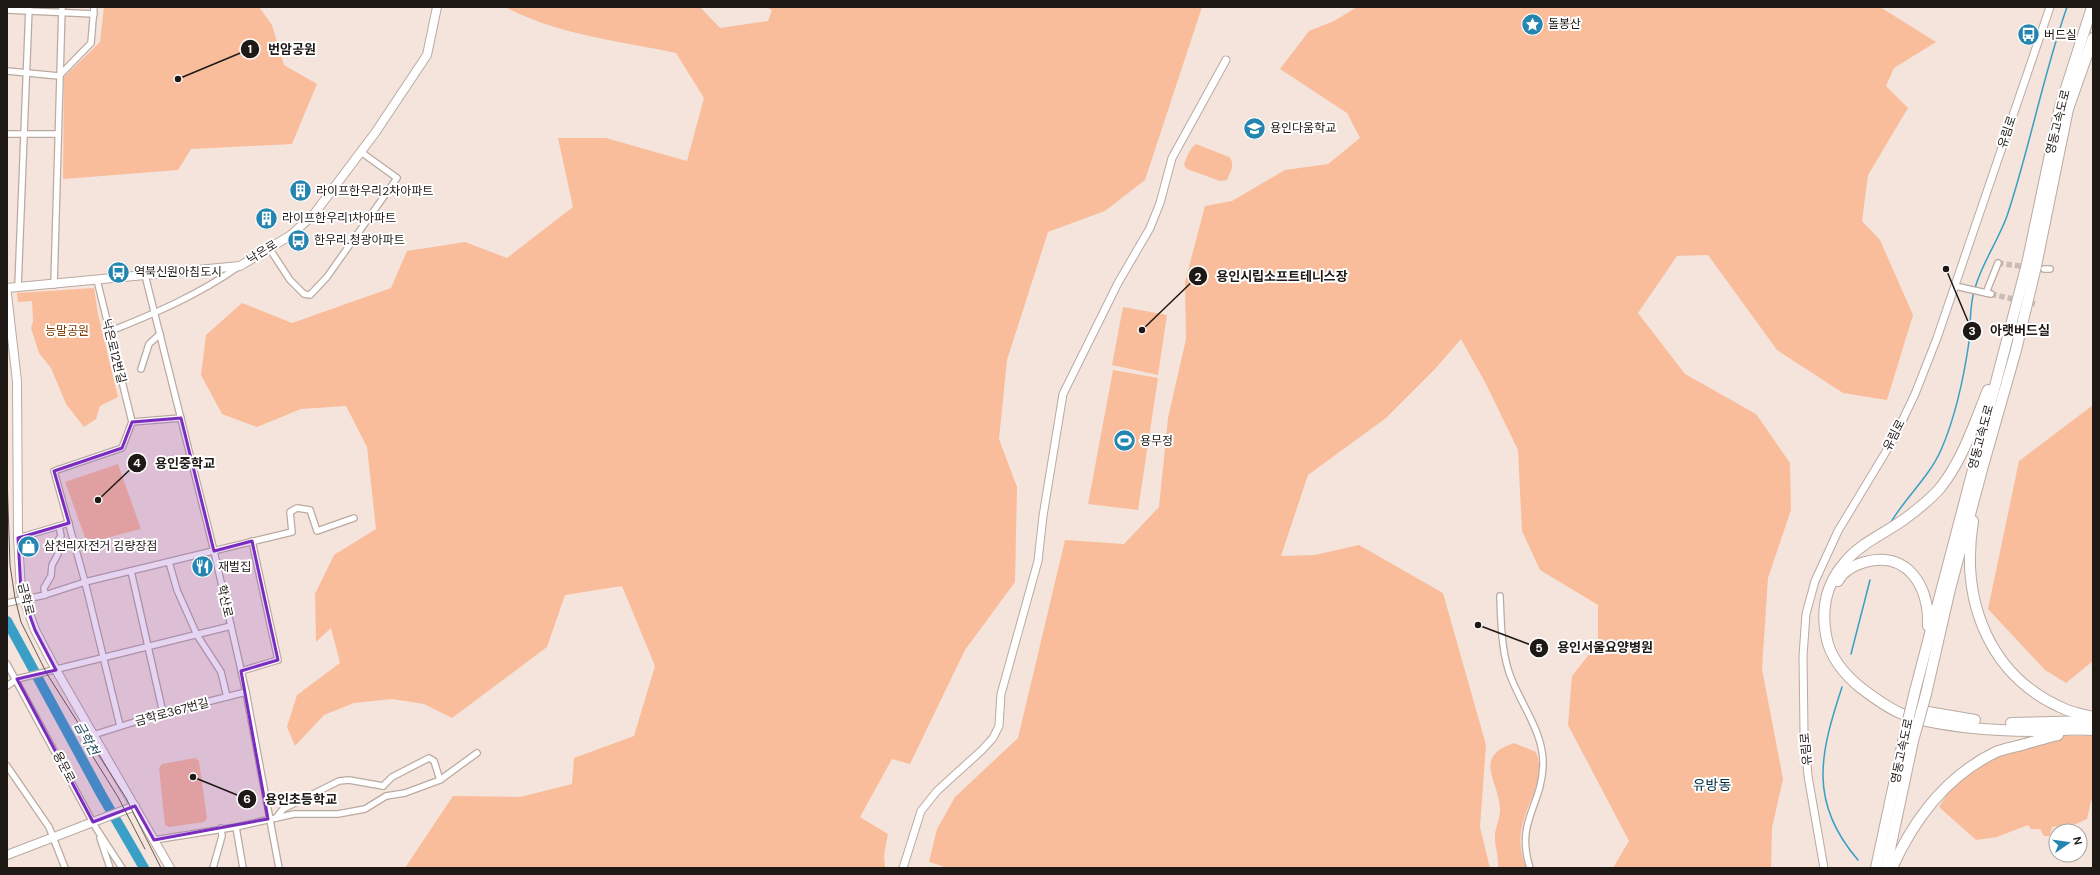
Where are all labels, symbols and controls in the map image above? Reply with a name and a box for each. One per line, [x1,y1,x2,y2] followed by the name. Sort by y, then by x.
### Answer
[1519,11,1545,37] place icon: 돌봉산
[1548,16,1581,32] place label: 돌봉산
[2016,22,2042,48] bus stop icon: 버드실
[2044,27,2077,43] place label: 버드실
[240,36,324,61] callout: 번암공원
[248,41,252,57] text: 1
[268,41,316,58] text: 번암공원
[2042,88,2074,156] street label: 영동고속도로
[1994,114,2020,150] street label: 유림로
[1242,115,1268,141] school or university icon: 용인다움학교
[1270,120,1336,136] place label: 용인다움학교
[288,178,314,204] building icon: 라이프한우리2차아파트
[316,183,433,199] place label: 라이프한우리2차아파트
[254,205,280,231] building icon: 라이프한우리1차아파트
[282,210,396,226] place label: 라이프한우리1차아파트
[285,227,311,253] bus stop icon: 한우리.청광아파트
[314,232,405,248] place label: 한우리.청광아파트
[244,236,280,268] street label: 낙은로
[105,259,131,285] bus stop icon: 역북신원아침도시
[134,264,222,280] place label: 역북신원아침도시
[1188,264,1356,289] callout: 용인시립소프트테니스장
[1216,268,1348,285] text: 용인시립소프트테니스장
[1195,269,1202,285] text: 2
[98,317,130,385] street label: 낙은로12번길
[1962,318,2058,343] callout: 아랫버드실
[1990,322,2050,339] text: 아랫버드실
[45,323,89,339] park label: 능말공원
[1968,323,1976,339] text: 3
[1965,403,1997,471] street label: 영동고속도로
[1879,417,1909,453] street label: 유림로
[1111,428,1137,454] sports icon: 용무정
[1140,433,1173,449] place label: 용무정
[127,451,223,476] callout: 용인중학교
[133,455,141,471] text: 4
[155,455,215,472] text: 용인중학교
[15,533,41,559] shop icon: 삼천리자전거 김량장점
[44,538,158,554] place label: 삼천리자전거 김량장점
[189,554,215,580] restaurant icon: 재벌집
[218,559,251,575] place label: 재벌집
[14,581,38,617] street label: 금학로
[213,583,237,619] street label: 학산로
[1529,635,1661,660] callout: 용인서울요양병원
[1557,639,1653,656] text: 용인서울요양병원
[1535,640,1543,656] text: 5
[133,694,211,730] street label: 금학로367번길
[1887,717,1917,785] street label: 영동고속도로
[70,718,103,759] water label: 금학천
[1797,732,1815,766] street label: 유림로
[49,749,79,785] street label: 용문로
[1693,776,1731,794] district label: 유방동
[237,787,345,812] callout: 용인초등학교
[243,791,251,807] text: 6
[265,791,337,808] text: 용인초등학교
[2048,823,2088,863] north arrow
[2070,835,2085,846] text: N

